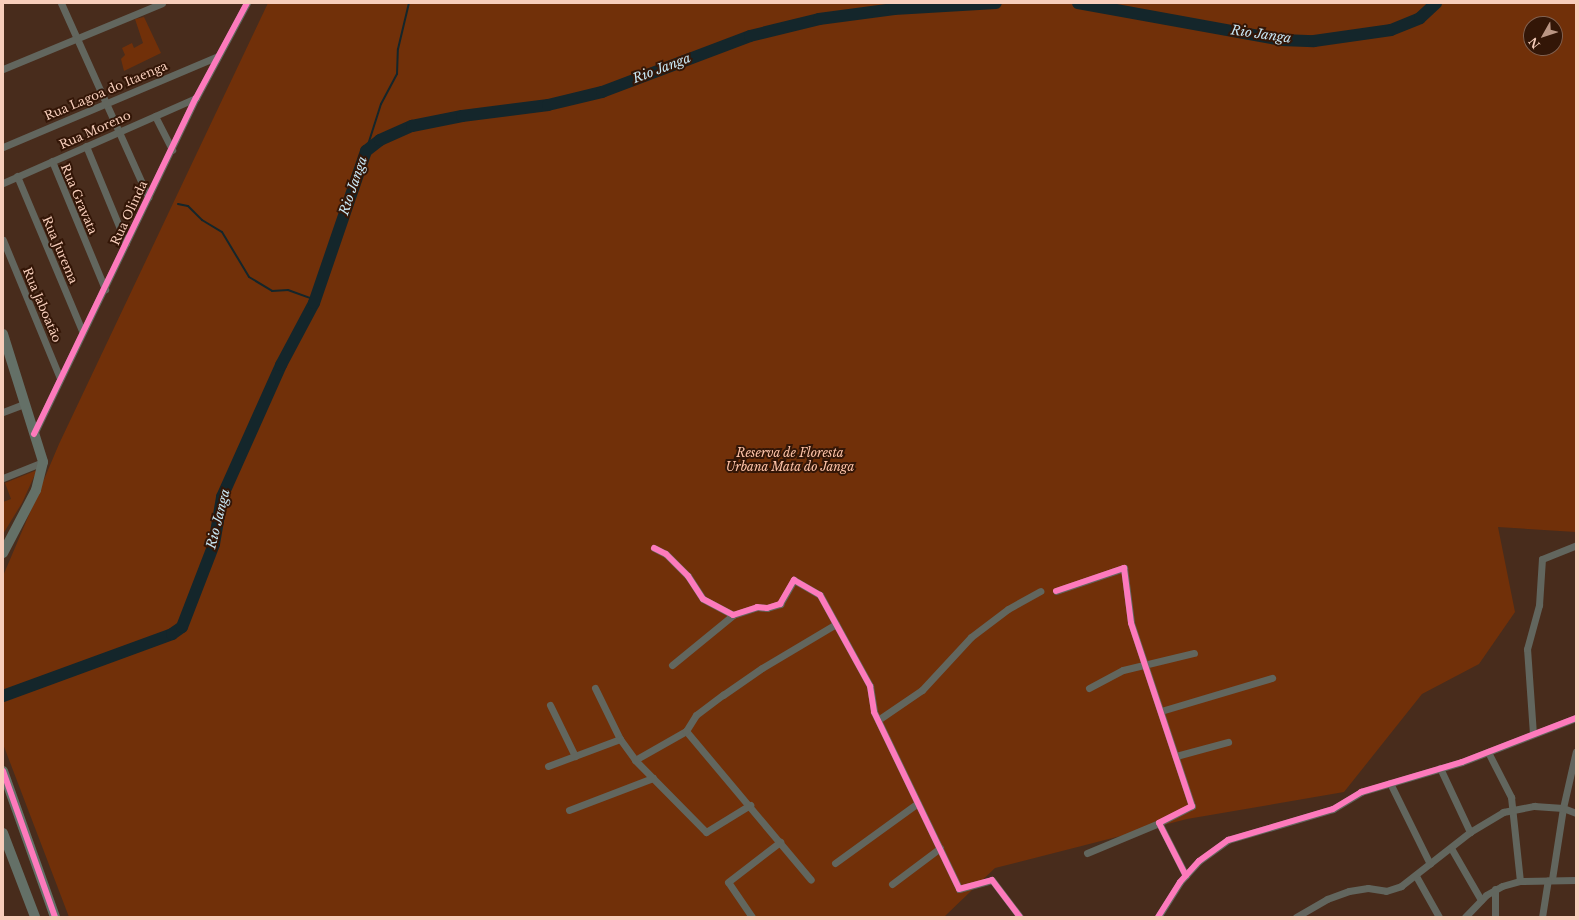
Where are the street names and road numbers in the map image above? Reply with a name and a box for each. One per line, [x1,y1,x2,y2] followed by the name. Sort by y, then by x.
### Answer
[42,59,170,123] street label: Rua Lagoa do Itaenga
[57,108,133,152] street label: Rua Moreno
[58,162,100,236] street label: Rua Gravata
[108,178,150,248] street label: Rua Olinda
[39,214,81,286] street label: Rua Jurema
[20,265,64,345] street label: Rua Jaboatão

